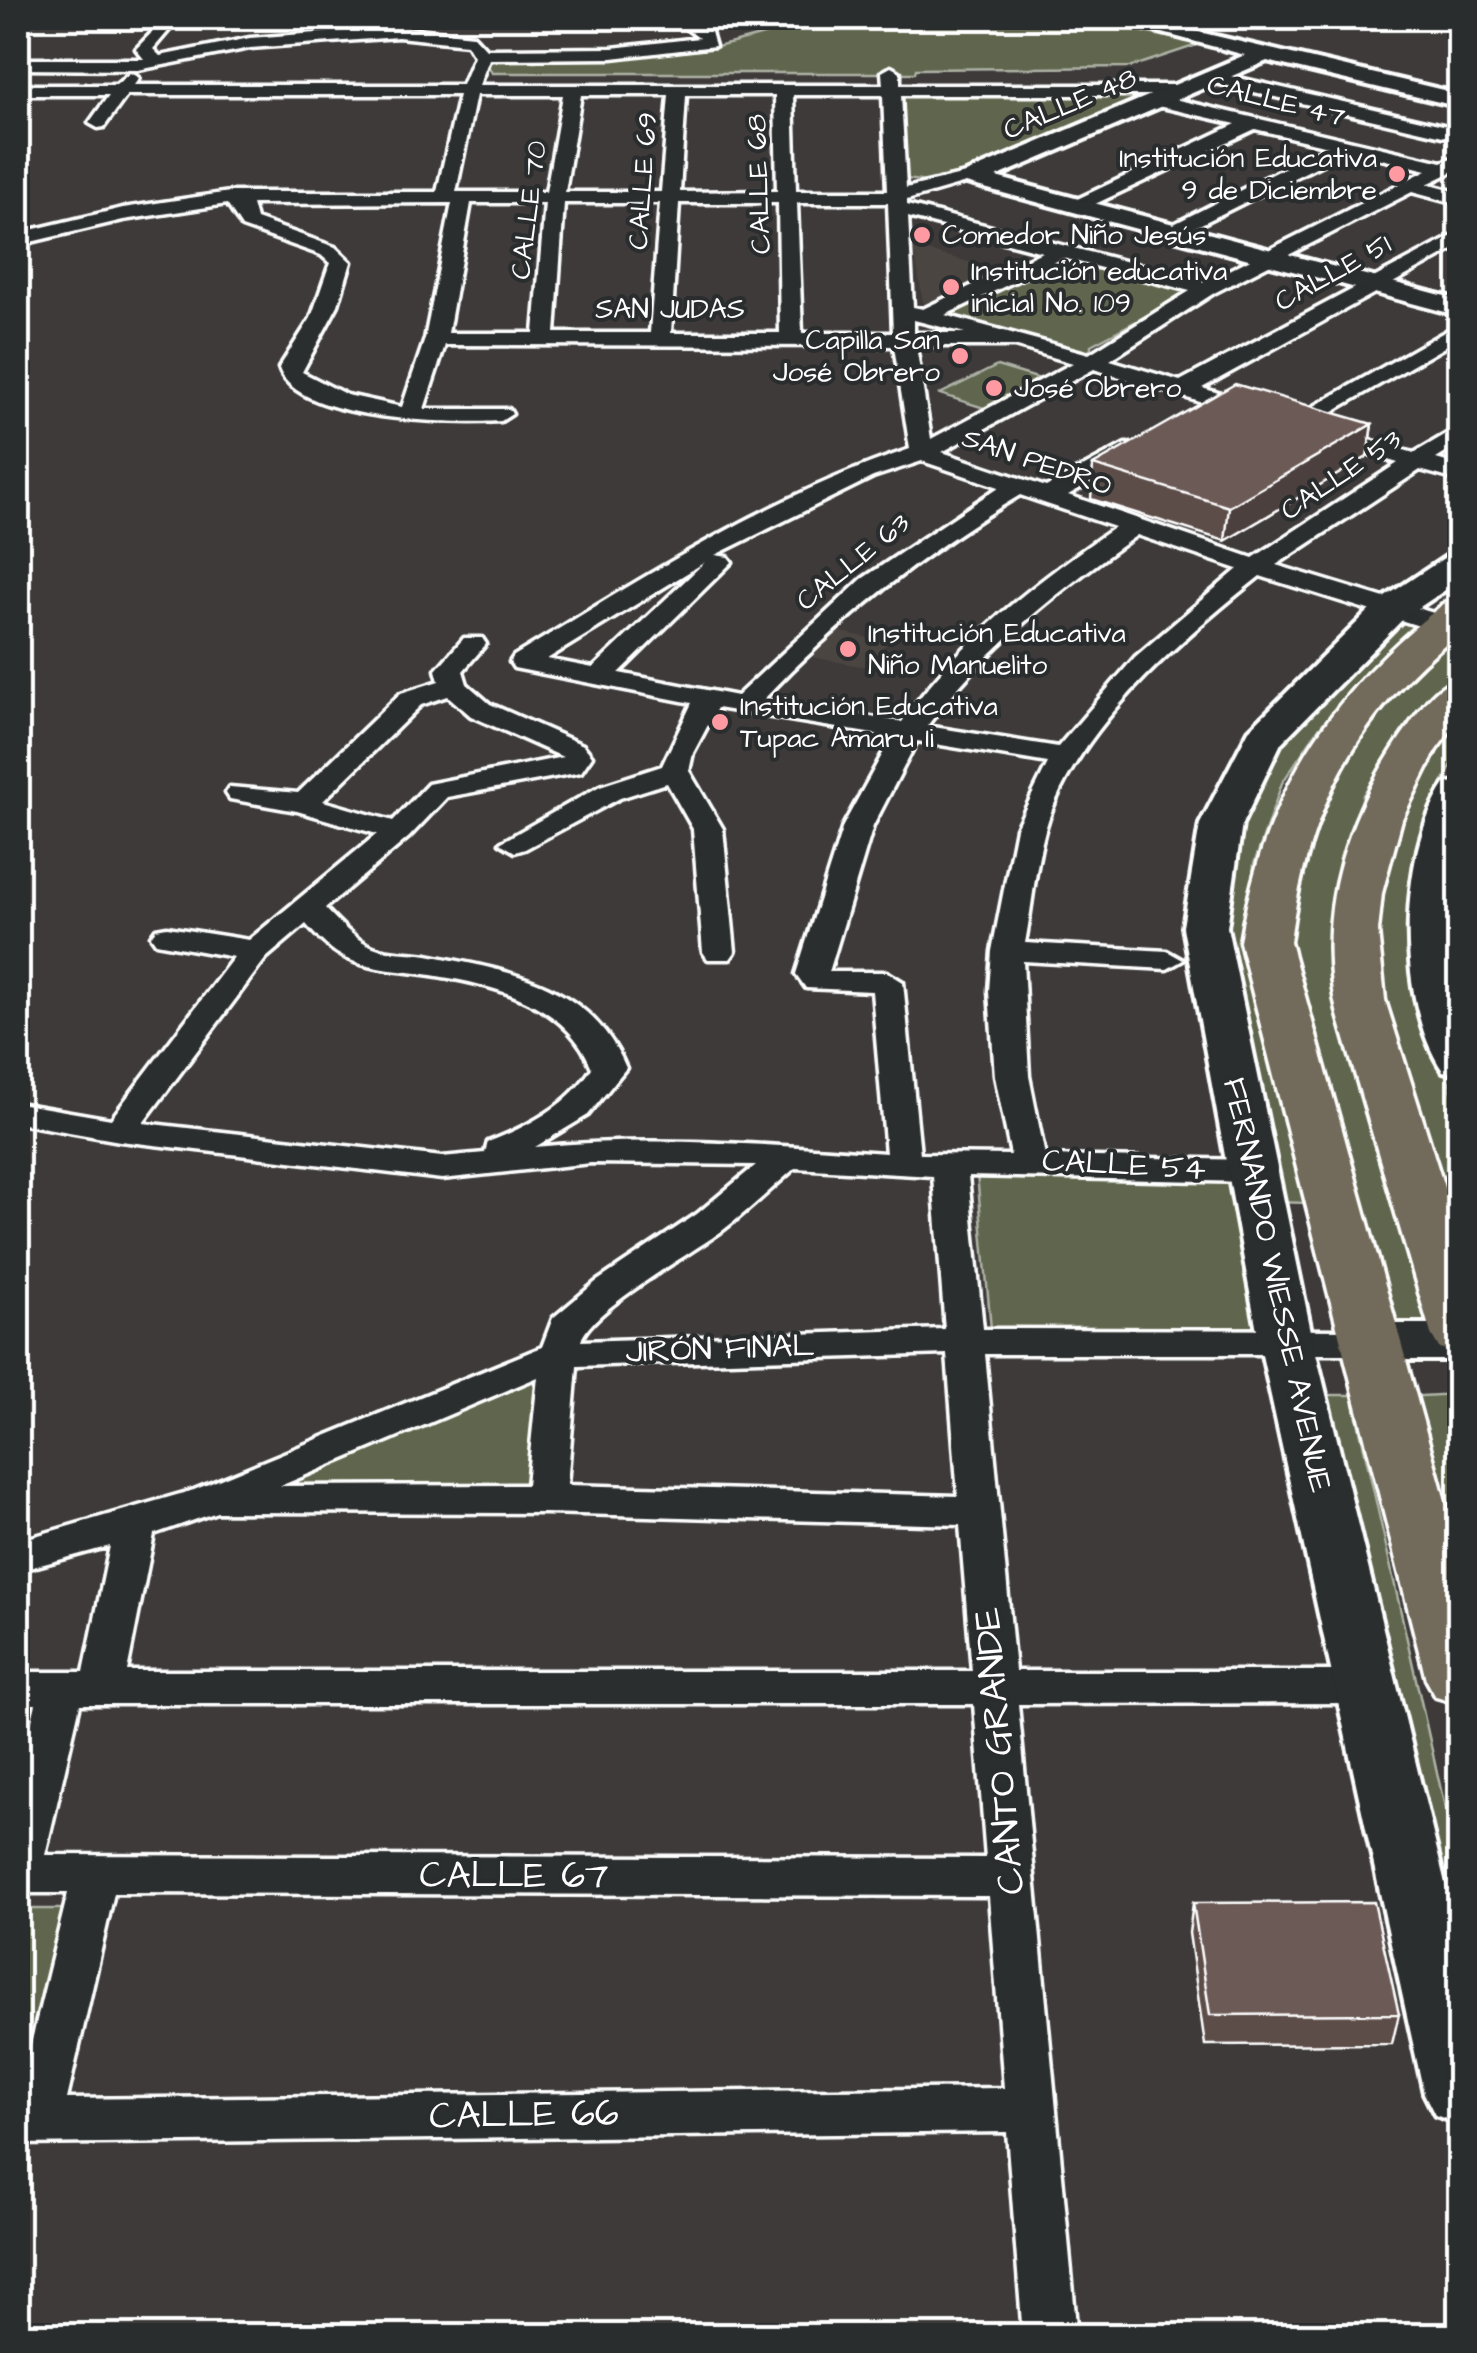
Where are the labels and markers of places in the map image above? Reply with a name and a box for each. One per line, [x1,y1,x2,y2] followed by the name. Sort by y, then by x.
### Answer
[1119,139,1377,210] place label: Institución Educativa 9 de Diciembre
[1386,163,1408,185] marker: Institución Educativa 9 de Diciembre
[942,216,1206,255] place label: Comedor Niño Jesús
[911,224,933,246] marker: Comedor Niño Jesús
[971,252,1227,323] place label: Institución educativa inicial No. 109
[940,276,962,298] marker: Institución educativa inicial No. 109
[773,321,940,392] place label: Capilla San José Obrero
[949,345,971,367] marker: Capilla San José Obrero
[1014,369,1182,408] place label: José Obrero
[983,377,1005,399] marker: José Obrero
[868,614,1126,685] place label: Institución Educativa Niño Manuelito
[837,638,859,660] marker: Institución Educativa Niño Manuelito
[740,687,998,758] place label: Institución Educativa Tupac Amaru Ii
[709,711,731,733] marker: Institución Educativa Tupac Amaru Ii

